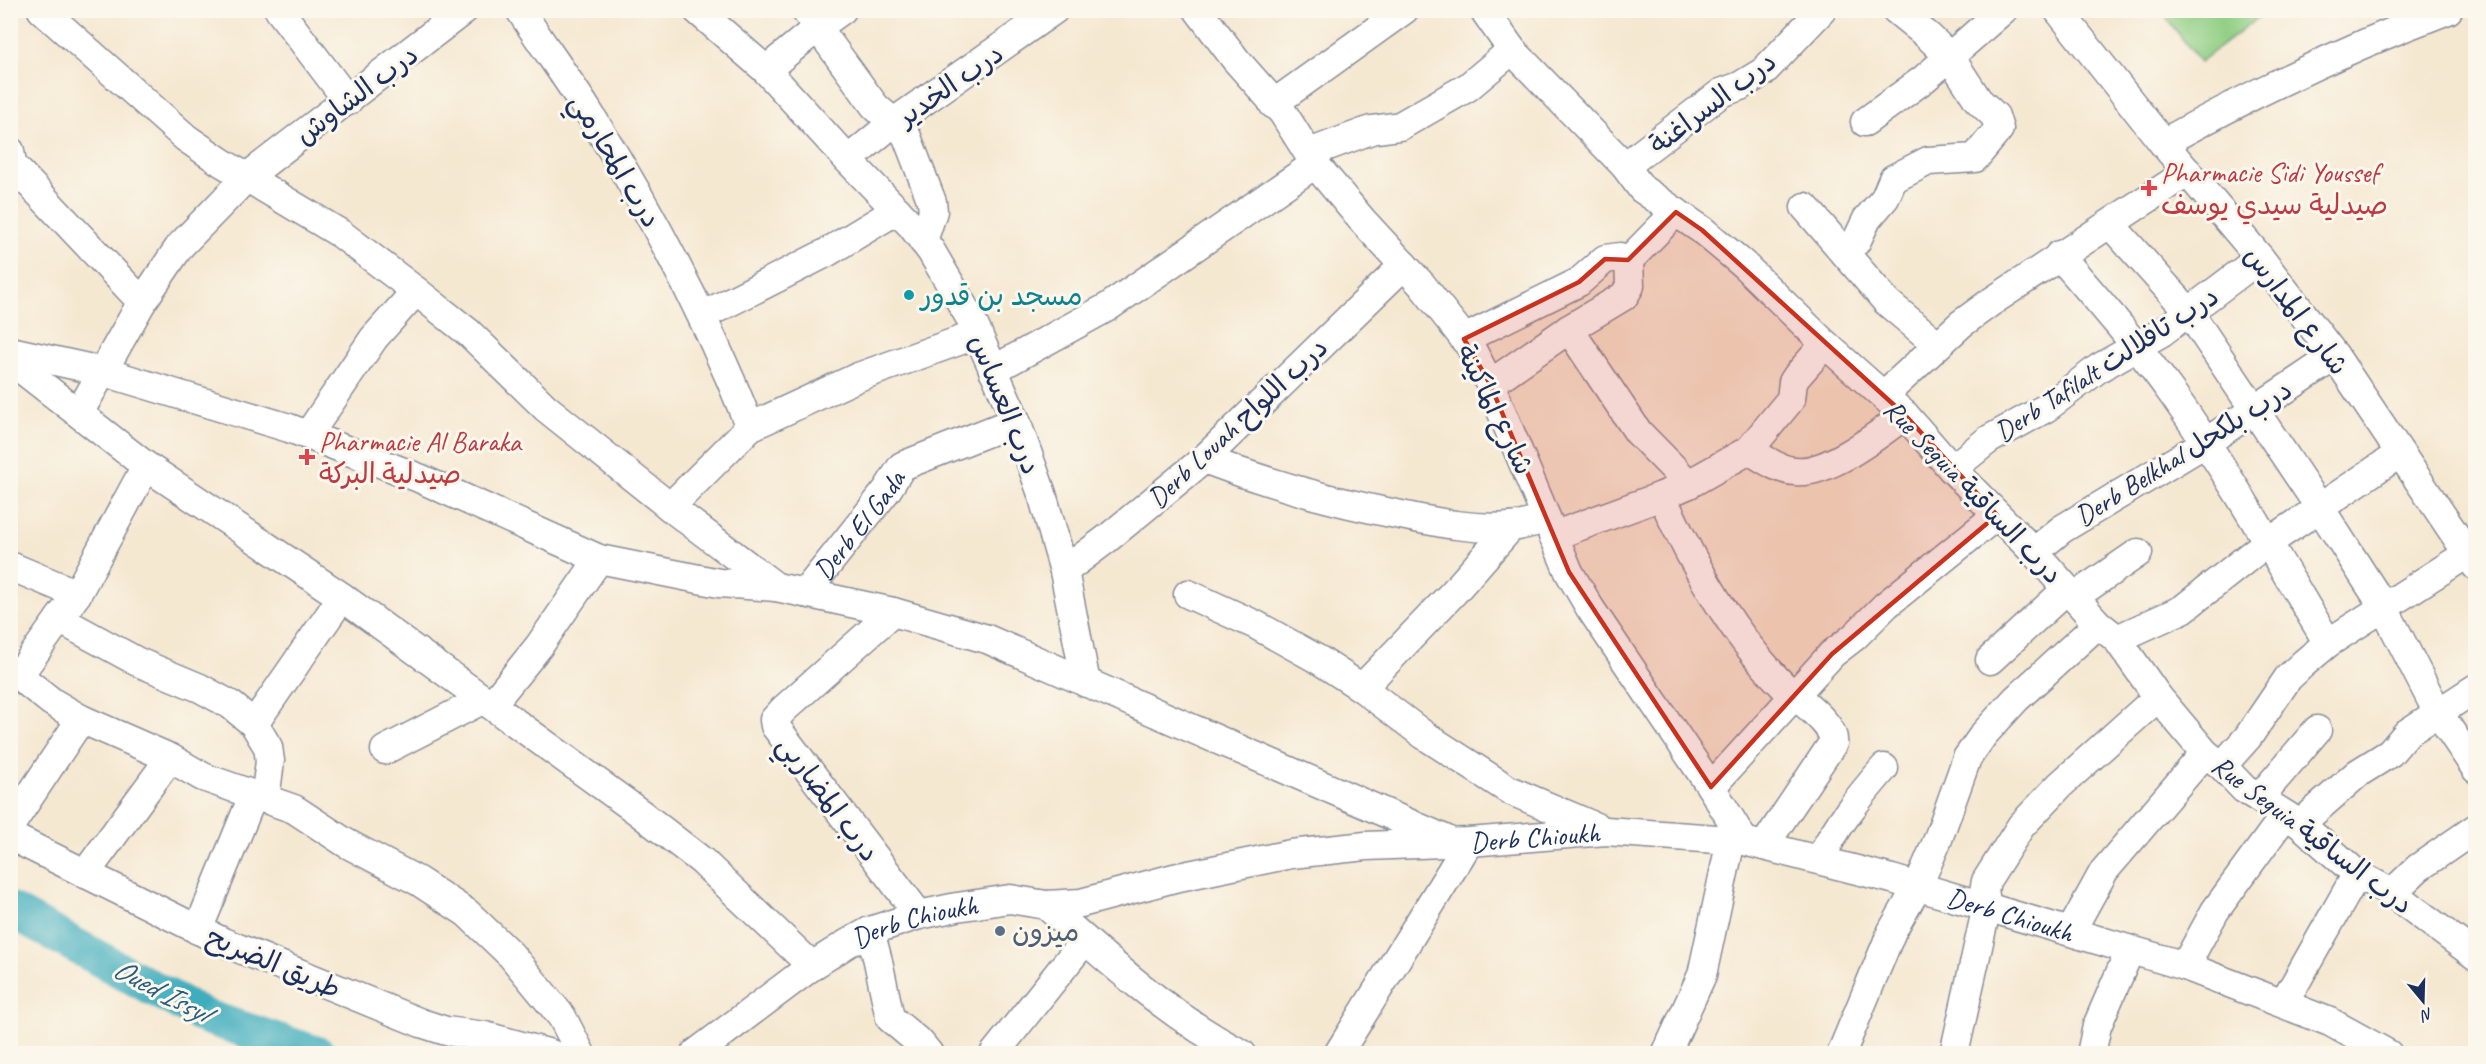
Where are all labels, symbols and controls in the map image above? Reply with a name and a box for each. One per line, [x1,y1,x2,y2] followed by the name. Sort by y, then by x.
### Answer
[889,35,1010,135] street label: درب الخدير
[288,37,425,152] street label: درب الشاوش
[1642,43,1783,162] street label: درب السراغنة
[556,87,669,237] street label: درب المحارمي
[2161,155,2388,225] place label: Pharmacie Sidi Youssef صيدلية سيدي يوسف
[2142,181,2156,195] marker: Pharmacie Sidi Youssef صيدلية سيدي يوسف
[2235,239,2357,383] street label: شارع المدارس
[919,278,1083,313] place label: مسجد بن قدور
[1988,278,2225,449] street label: Derb Tafilalt درب تافلالت
[902,288,916,302] marker: مسجد بن قدور
[962,329,1049,479] street label: درب العساس
[1140,330,1336,516] street label: Derb Louah درب اللواح
[1447,338,1542,481] street label: شارع الماكينة
[2068,372,2298,533] street label: Derb Belkhal درب بلكحل
[1877,392,2071,591] street label: Rue Seguia درب الساقية
[319,424,523,491] place label: Pharmacie Al Baraka صيدلية البركة
[300,450,314,464] marker: Pharmacie Al Baraka صيدلية البركة
[806,463,914,587] street label: Derb El Gada
[764,728,887,873] street label: درب المضاربي
[2205,747,2420,922] street label: Rue Seguia درب الساقية
[1469,814,1602,860] street label: Derb Chioukh
[1943,879,2079,950] street label: Derb Chioukh
[845,887,981,956] street label: Derb Chioukh
[1012,914,1079,949] place label: ميزون
[201,918,346,1007] street label: طريق الضريح
[993,924,1007,938] marker: ميزون
[107,949,224,1036] water label: Oued Issyl
[2393,971,2453,1031] north arrow
[2417,1003,2435,1026] text: N

